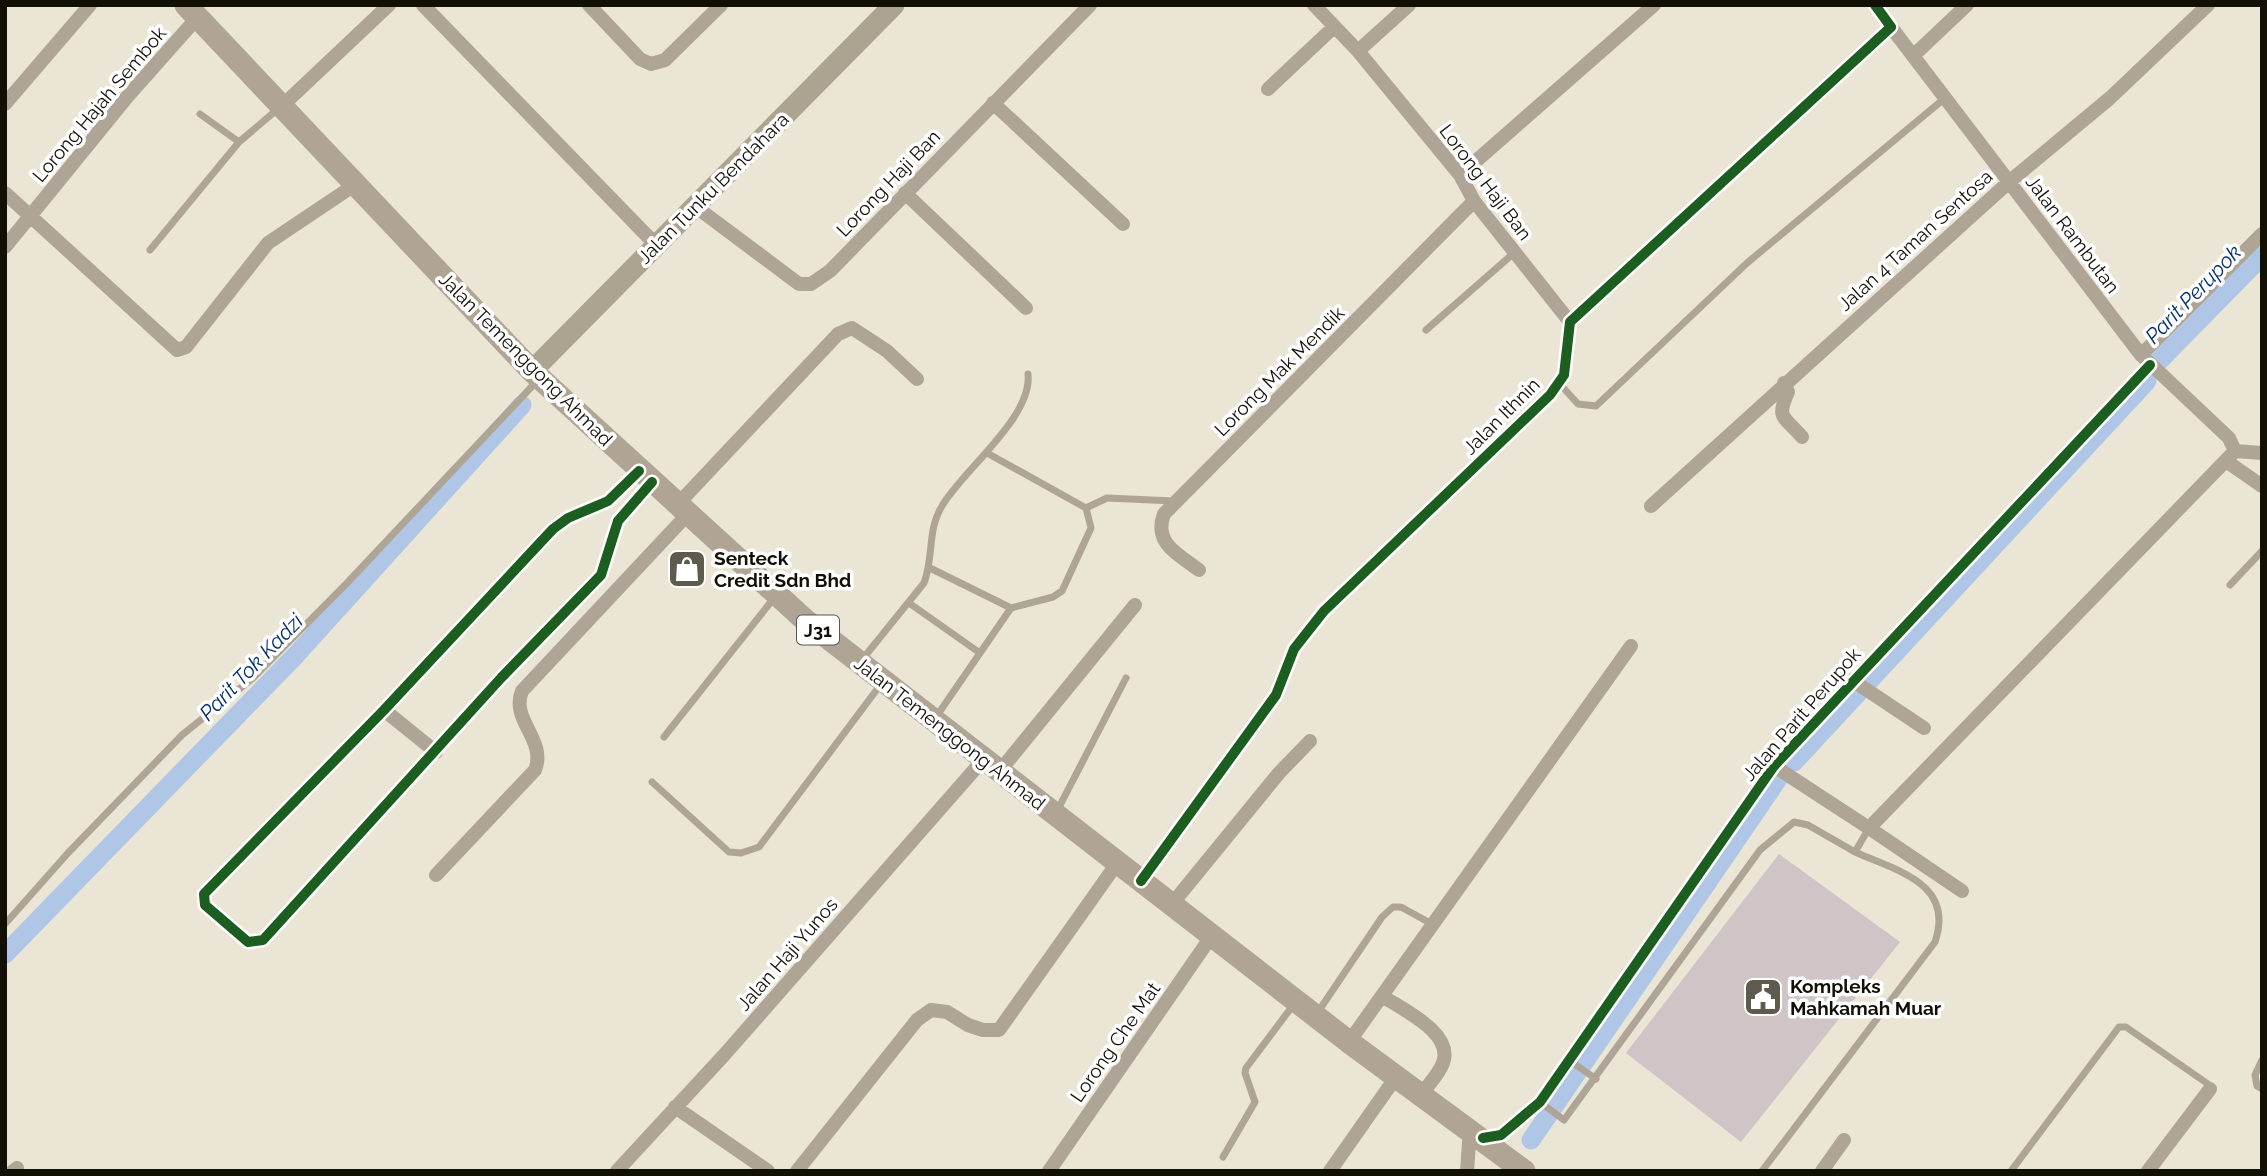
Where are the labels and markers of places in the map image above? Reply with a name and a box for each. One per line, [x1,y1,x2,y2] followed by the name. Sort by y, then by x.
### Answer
[714,547,851,591] place label: Senteck Credit Sdn Bhd
[666,548,708,590] shop icon: Senteck Credit Sdn Bhd
[1790,975,1942,1019] place label: Kompleks Mahkamah Muar
[1742,976,1784,1018] public building icon: Kompleks Mahkamah Muar

